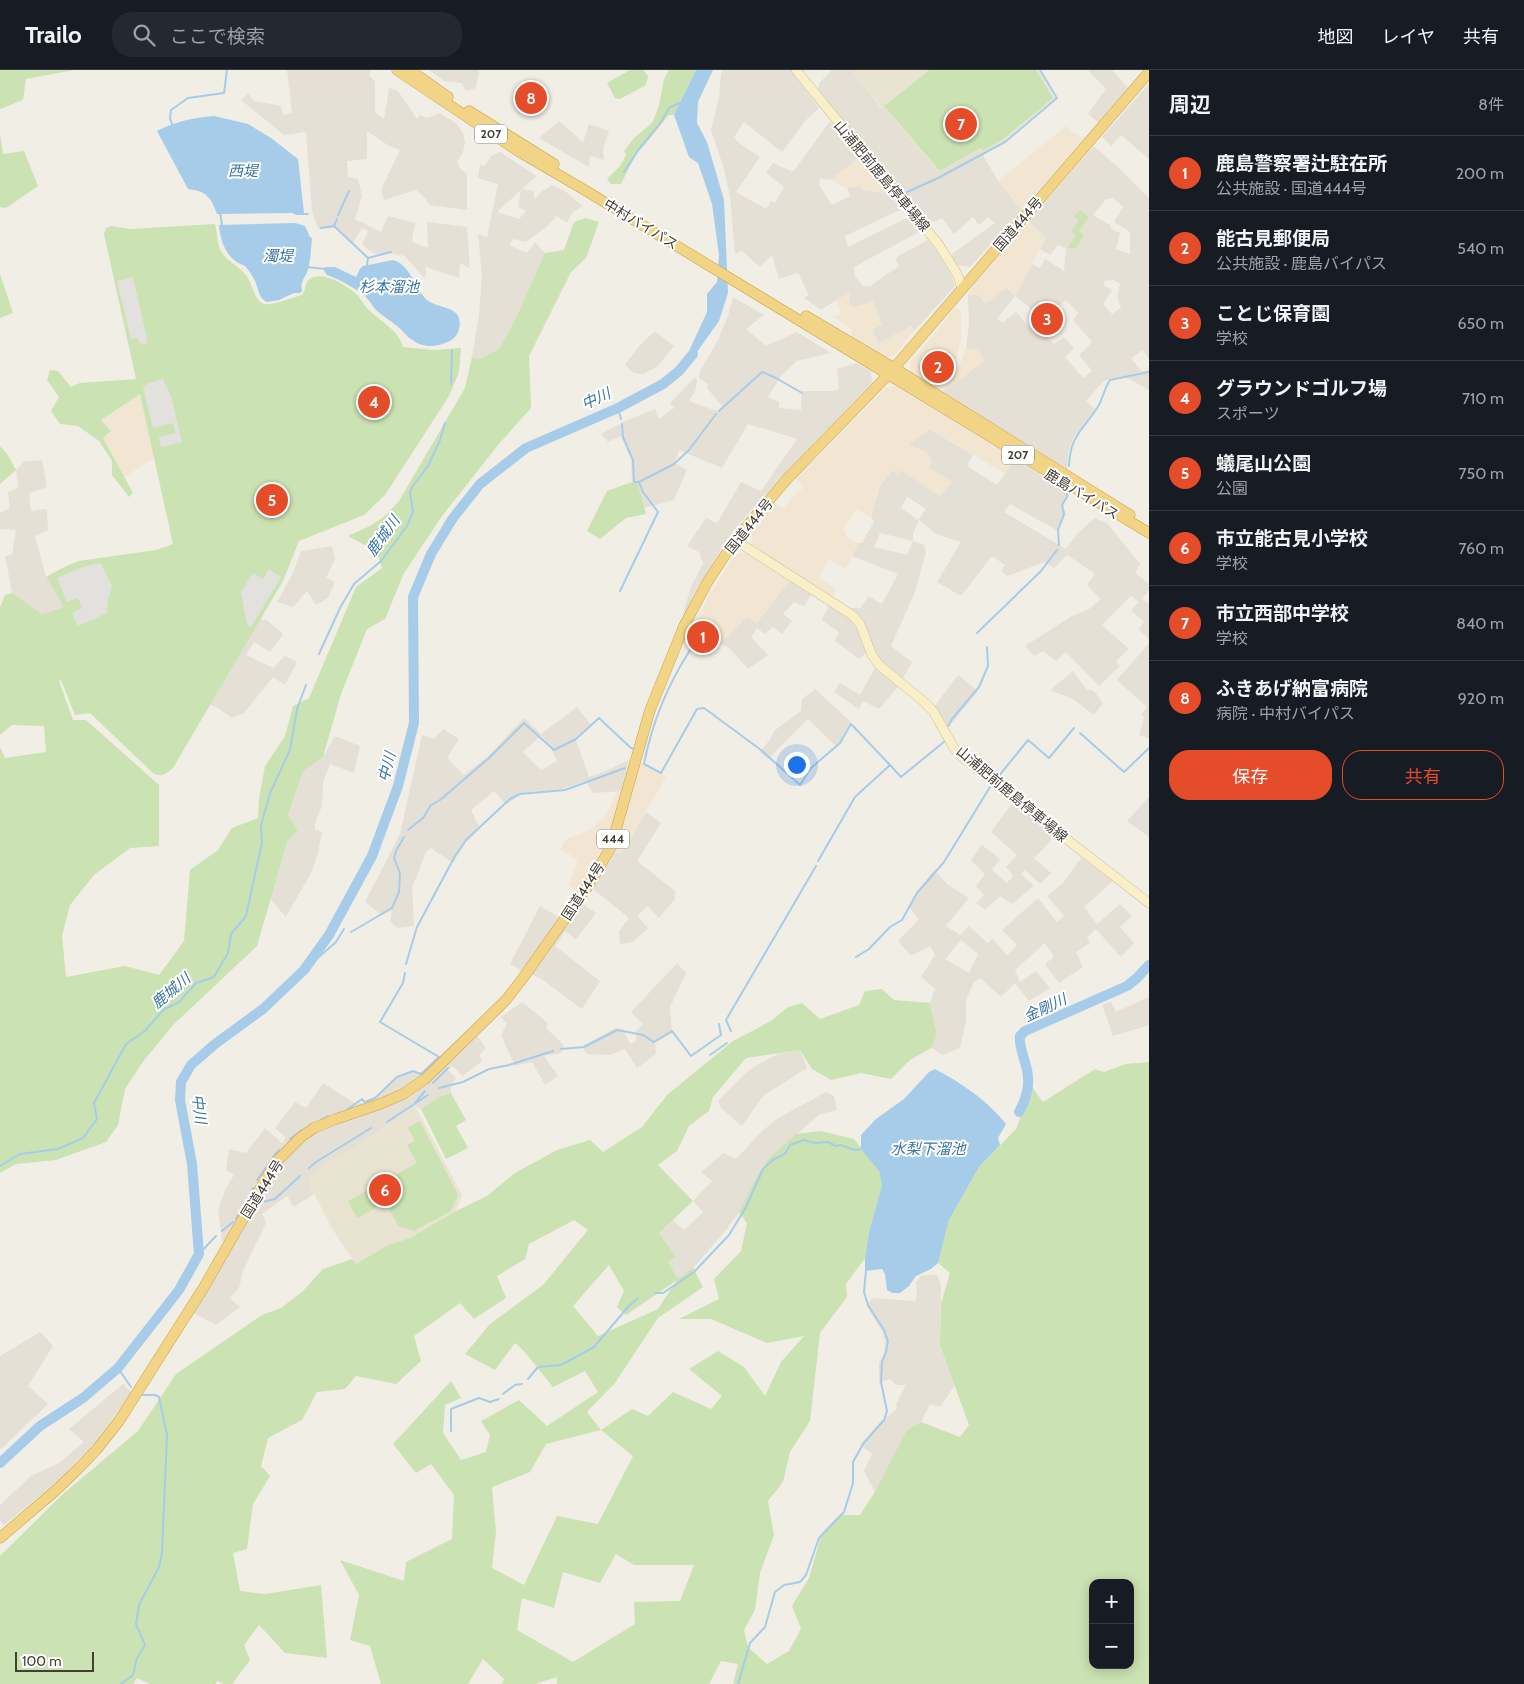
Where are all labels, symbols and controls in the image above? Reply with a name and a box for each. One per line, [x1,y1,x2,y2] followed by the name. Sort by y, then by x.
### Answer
[112,12,462,57] search box
[25,20,82,49] text: Trailo
[130,21,158,49] icon: search
[170,25,265,48] text: ここで検索
[1318,26,1354,48] text: 地図
[1382,26,1435,48] text: レイヤ
[1463,26,1499,48] text: 共有
[515,79,547,117] pin: 8
[1169,92,1211,117] text: 周辺
[1478,95,1504,114] text: 8件
[945,105,977,143] pin: 7
[830,117,934,235] street label: 山浦肥前鹿島停車場線
[475,124,507,144] road number: 207
[1216,152,1387,175] text: 鹿島警察署辻駐在所
[228,162,260,180] water label: 西堤
[1182,164,1188,183] text: 1
[1456,164,1504,183] text: 200 m
[1216,179,1367,198] text: 公共施設 · 国道444号
[989,193,1047,255] street label: 国道444号
[600,195,682,253] street label: 中村バイパス
[1216,227,1330,250] text: 能古見郵便局
[1181,239,1189,258] text: 2
[1457,239,1504,258] text: 540 m
[263,247,295,265] water label: 濁堤
[1216,254,1387,273] text: 公共施設 · 鹿島バイパス
[359,278,421,296] water label: 杉本溜池
[1031,300,1063,338] pin: 3
[1216,302,1330,325] text: ことじ保育園
[1181,314,1189,333] text: 3
[1457,314,1504,333] text: 650 m
[1216,329,1248,348] text: 学校
[922,348,954,386] pin: 2
[1216,377,1387,400] text: グラウンドゴルフ場
[358,383,390,421] pin: 4
[579,384,615,413] water label: 中川
[1180,389,1190,408] text: 4
[1462,389,1504,408] text: 710 m
[1216,404,1280,423] text: スポーツ
[1002,446,1034,464] road number: 207
[1216,452,1311,475] text: 蟻尾山公園
[1181,464,1189,483] text: 5
[1458,464,1504,483] text: 750 m
[1041,465,1123,523] street label: 鹿島バイパス
[1216,479,1248,498] text: 公園
[256,481,288,519] pin: 5
[721,495,777,557] street label: 国道444号
[362,511,405,559] water label: 鹿城川
[1216,527,1368,550] text: 市立能古見小学校
[1181,539,1190,558] text: 6
[1458,539,1504,558] text: 760 m
[1216,554,1248,573] text: 学校
[1216,602,1349,625] text: 市立西部中学校
[1181,614,1189,633] text: 7
[1456,614,1504,633] text: 840 m
[687,618,719,656] pin: 1
[1216,629,1248,648] text: 学校
[1216,677,1368,700] text: ふきあげ納富病院
[1180,689,1190,708] text: 8
[1458,689,1504,708] text: 920 m
[1216,704,1355,723] text: 病院 · 中村バイパス
[953,742,1071,846] street label: 山浦肥前鹿島停車場線
[374,748,400,784] water label: 中川
[1169,750,1332,800] button: 保存
[1342,750,1504,800] button: 共有
[784,752,810,778] your location
[597,830,629,849] road number: 444
[557,858,609,924] street label: 国道444号
[148,968,196,1012] water label: 鹿城川
[1021,989,1071,1026] water label: 金剛川
[188,1093,210,1127] water label: 中川
[890,1140,967,1158] water label: 水梨下溜池
[237,1156,287,1222] street label: 国道444号
[369,1171,401,1209] pin: 6
[1089,1579,1134,1669] map controls
[1089,1579,1134,1624] button: +
[1089,1624,1134,1669] button: −
[15,1649,94,1672] scale bar
[22,1652,62,1670] text: 100 m

